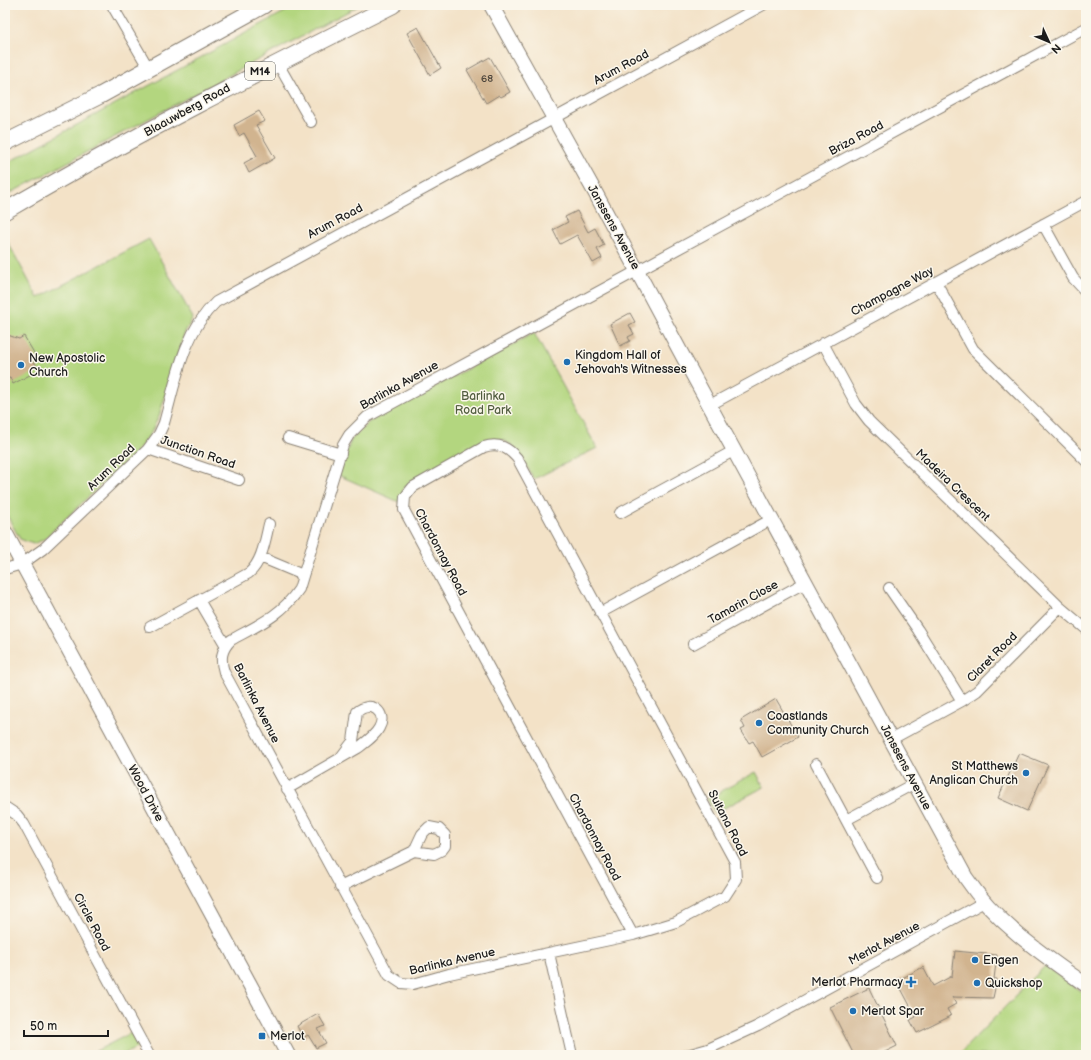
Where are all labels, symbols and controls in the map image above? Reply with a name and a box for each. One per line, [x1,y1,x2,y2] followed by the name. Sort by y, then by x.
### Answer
[1029,22,1069,62] north arrow
[1048,41,1063,56] text: N
[591,47,652,88] street label: Arum Road
[245,62,275,80] road number: M14
[481,73,493,85] house number: 68
[142,80,233,140] street label: Blaauwberg Road
[826,118,886,159] street label: Briza Road
[584,182,643,272] street label: Janssens Avenue
[305,201,366,242] street label: Arum Road
[848,263,937,320] street label: Champagne Way
[575,348,687,377] place label: Kingdom Hall of Jehovah's Witnesses
[29,351,106,380] place label: New Apostolic Church
[562,357,572,367] marker: Kingdom Hall of Jehovah's Witnesses
[357,358,441,413] street label: Barlinka Avenue
[16,360,26,370] marker: New Apostolic Church
[455,389,511,418] park label: Barlinka Road Park
[158,433,237,472] street label: Junction Road
[84,441,138,494] street label: Arum Road
[912,446,993,525] street label: Madeira Crescent
[411,506,470,599] street label: Chardonnay Road
[706,577,781,628] street label: Tamarin Close
[964,629,1021,686] street label: Claret Road
[230,661,283,746] street label: Barlinka Avenue
[767,709,869,738] place label: Coastlands Community Church
[754,718,764,728] marker: Coastlands Community Church
[877,722,934,813] street label: Janssens Avenue
[929,759,1018,788] place label: St Matthews Anglican Church
[124,762,167,824] street label: Wood Drive
[1021,768,1031,778] marker: St Matthews Anglican Church
[704,787,751,859] street label: Sultana Road
[565,791,624,884] street label: Chardonnay Road
[70,891,113,954] street label: Circle Road
[846,918,922,968] street label: Merlot Avenue
[408,944,496,979] street label: Barlinka Avenue
[983,953,1019,968] place label: Engen
[970,955,980,965] marker: Engen
[811,975,904,990] place label: Merlot Pharmacy
[985,976,1042,991] place label: Quickshop
[906,977,916,987] marker: Merlot Pharmacy
[972,978,982,988] marker: Quickshop
[861,1004,925,1019] place label: Merlot Spar
[848,1006,858,1016] marker: Merlot Spar
[24,1012,108,1038] scale bar
[30,1019,57,1034] text: 50 m
[270,1029,305,1044] place label: Merlot
[257,1031,267,1041] marker: Merlot

